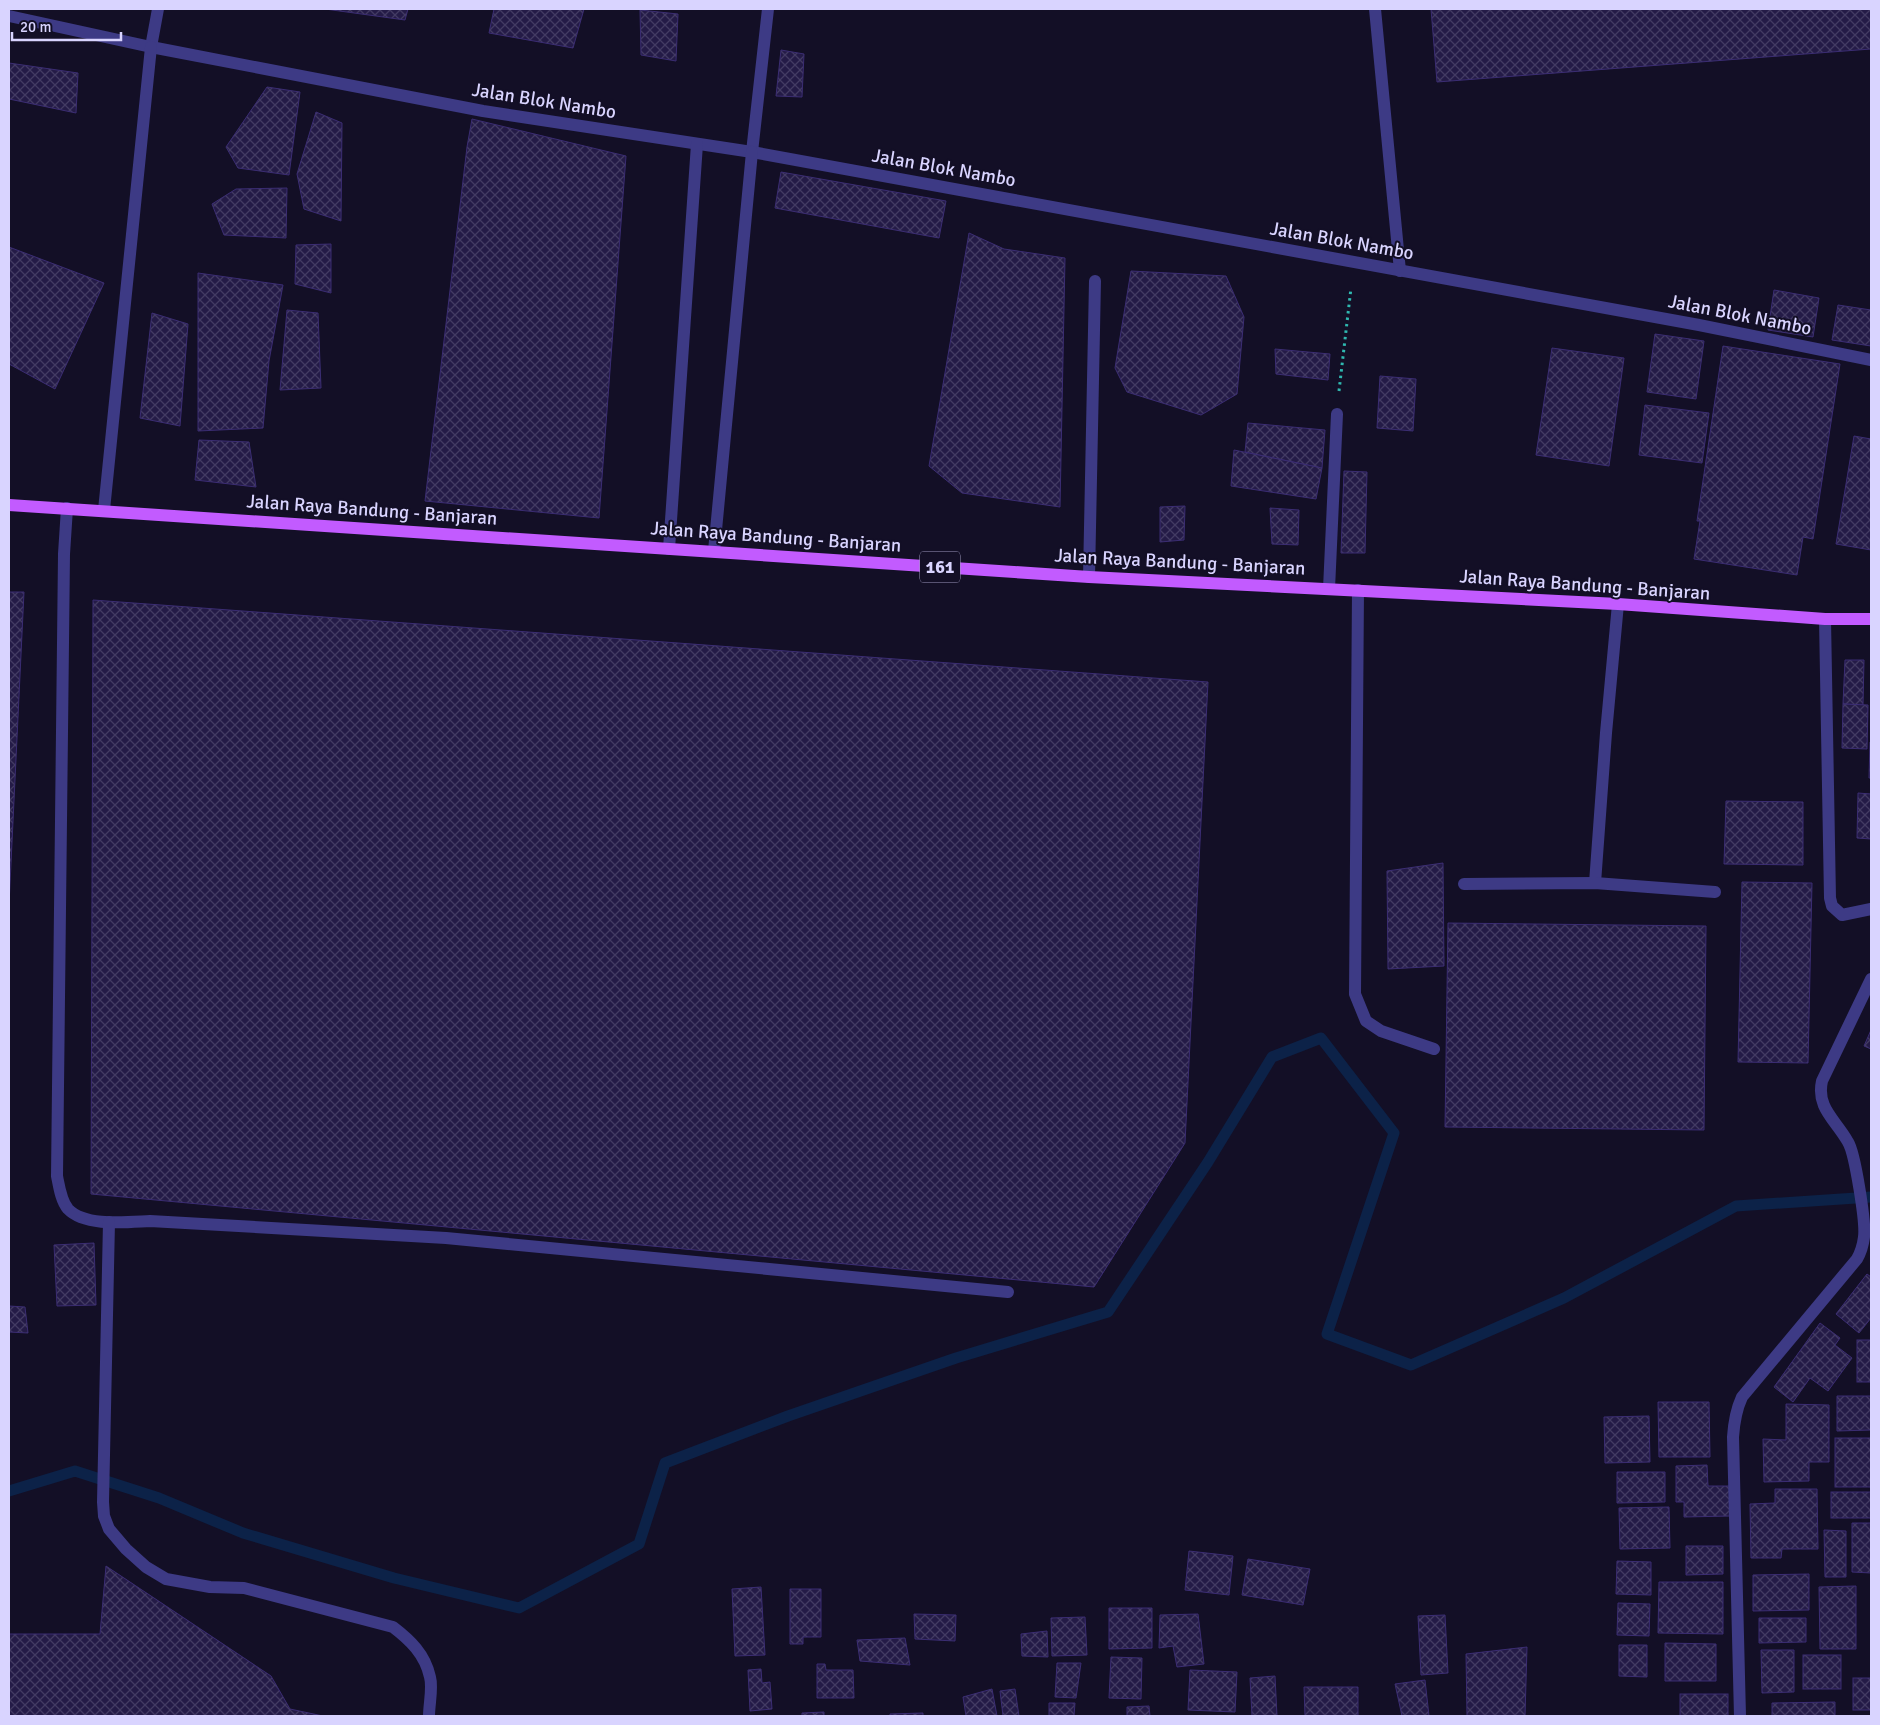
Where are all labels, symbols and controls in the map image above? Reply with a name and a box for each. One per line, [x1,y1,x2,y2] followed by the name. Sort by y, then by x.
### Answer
[12,10,121,42] scale bar
[20,18,51,36] text: 20 m
[470,78,618,124] street label: Jalan Blok Nambo
[870,144,1018,192] street label: Jalan Blok Nambo
[1268,217,1416,265] street label: Jalan Blok Nambo
[1666,289,1814,341] street label: Jalan Blok Nambo
[246,489,498,531] street label: Jalan Raya Bandung - Banjaran
[650,516,902,558] street label: Jalan Raya Bandung - Banjaran
[1054,543,1306,581] street label: Jalan Raya Bandung - Banjaran
[920,552,960,582] road number: 161
[1459,564,1711,606] street label: Jalan Raya Bandung - Banjaran

